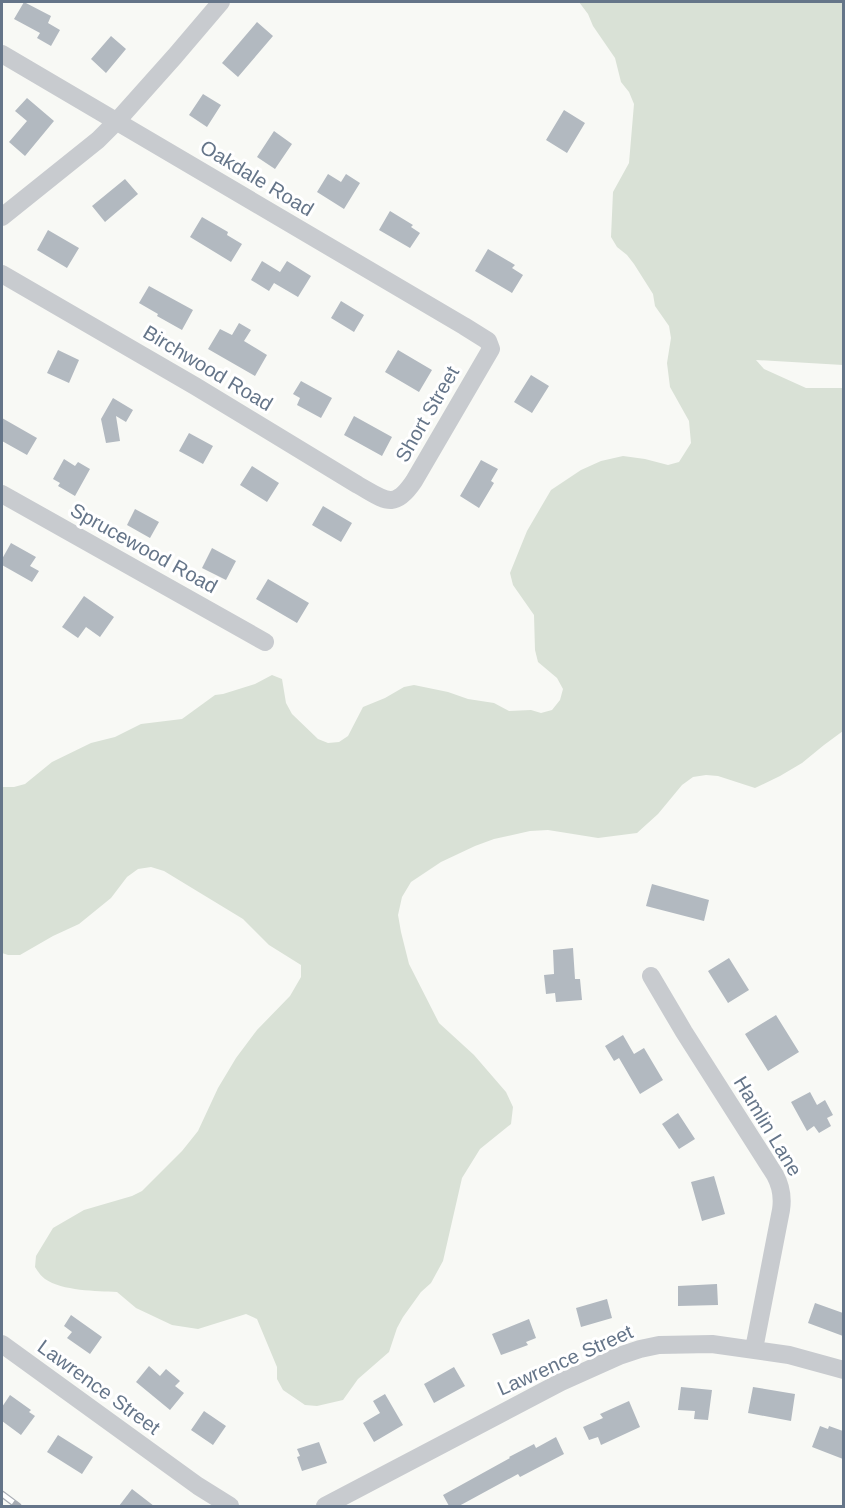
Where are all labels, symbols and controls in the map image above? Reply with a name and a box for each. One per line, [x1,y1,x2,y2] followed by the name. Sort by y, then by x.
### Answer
[197,136,317,220] street label: Oakdale Road
[139,321,277,415] street label: Birchwood Road
[391,362,463,466] street label: Short Street
[67,498,221,598] street label: Sprucewood Road
[730,1072,806,1180] street label: Hamlin Lane
[494,1320,636,1400] street label: Lawrence Street
[34,1335,165,1439] street label: Lawrence Street

